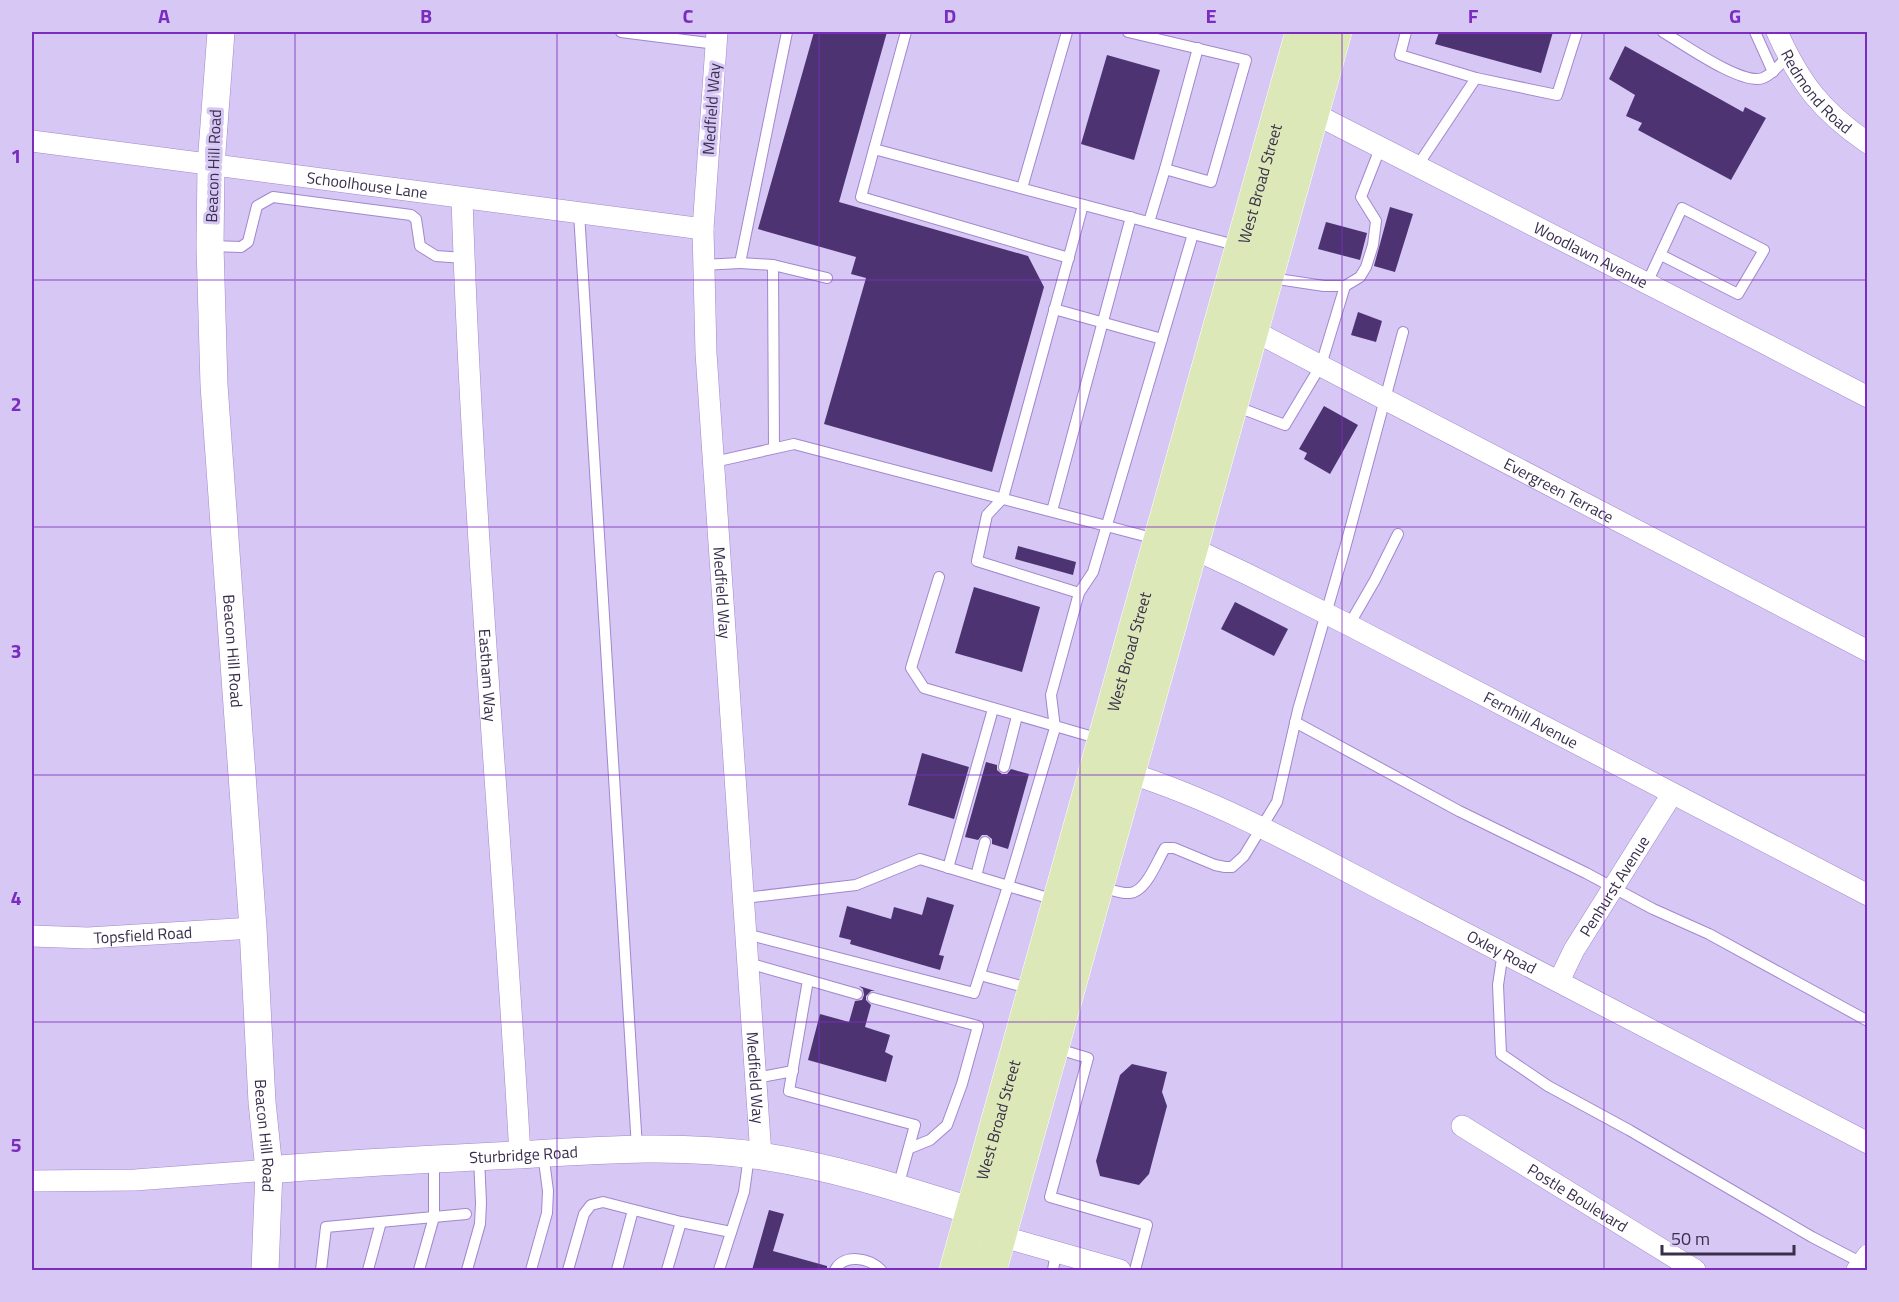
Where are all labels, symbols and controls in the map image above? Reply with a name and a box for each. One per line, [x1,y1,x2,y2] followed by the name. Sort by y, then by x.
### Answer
[158,0,170,31] text: A
[420,0,432,31] text: B
[683,0,694,31] text: C
[944,0,956,31] text: D
[1205,0,1217,31] text: E
[1468,0,1479,31] text: F
[1729,0,1741,31] text: G
[1775,45,1857,139] street label: Redmond Road
[696,62,726,156] street label: Medfield Way
[199,109,227,223] street label: Beacon Hill Road
[1231,121,1288,246] street label: West Broad Street
[10,140,22,171] text: 1
[305,165,429,205] street label: Schoolhouse Lane
[1530,216,1652,294] street label: Woodlawn Avenue
[10,388,22,419] text: 2
[1500,451,1618,528] street label: Evergreen Terrace
[707,546,738,640] street label: Medfield Way
[1101,589,1157,714] street label: West Broad Street
[217,593,249,708] street label: Beacon Hill Road
[473,628,503,723] street label: Eastham Way
[10,635,22,666] text: 3
[1480,685,1582,754] street label: Fernhill Avenue
[1573,831,1655,941] street label: Penhurst Avenue
[10,882,22,913] text: 4
[93,920,193,950] street label: Topsfield Road
[1463,924,1541,980] street label: Oxley Road
[741,1031,771,1125] street label: Medfield Way
[970,1057,1026,1183] street label: West Broad Street
[249,1079,281,1193] street label: Beacon Hill Road
[10,1129,22,1160] text: 5
[469,1139,578,1169] street label: Sturbridge Road
[1523,1157,1633,1238] street label: Postle Boulevard
[1662,1218,1794,1256] scale bar
[1671,1225,1710,1252] text: 50 m

